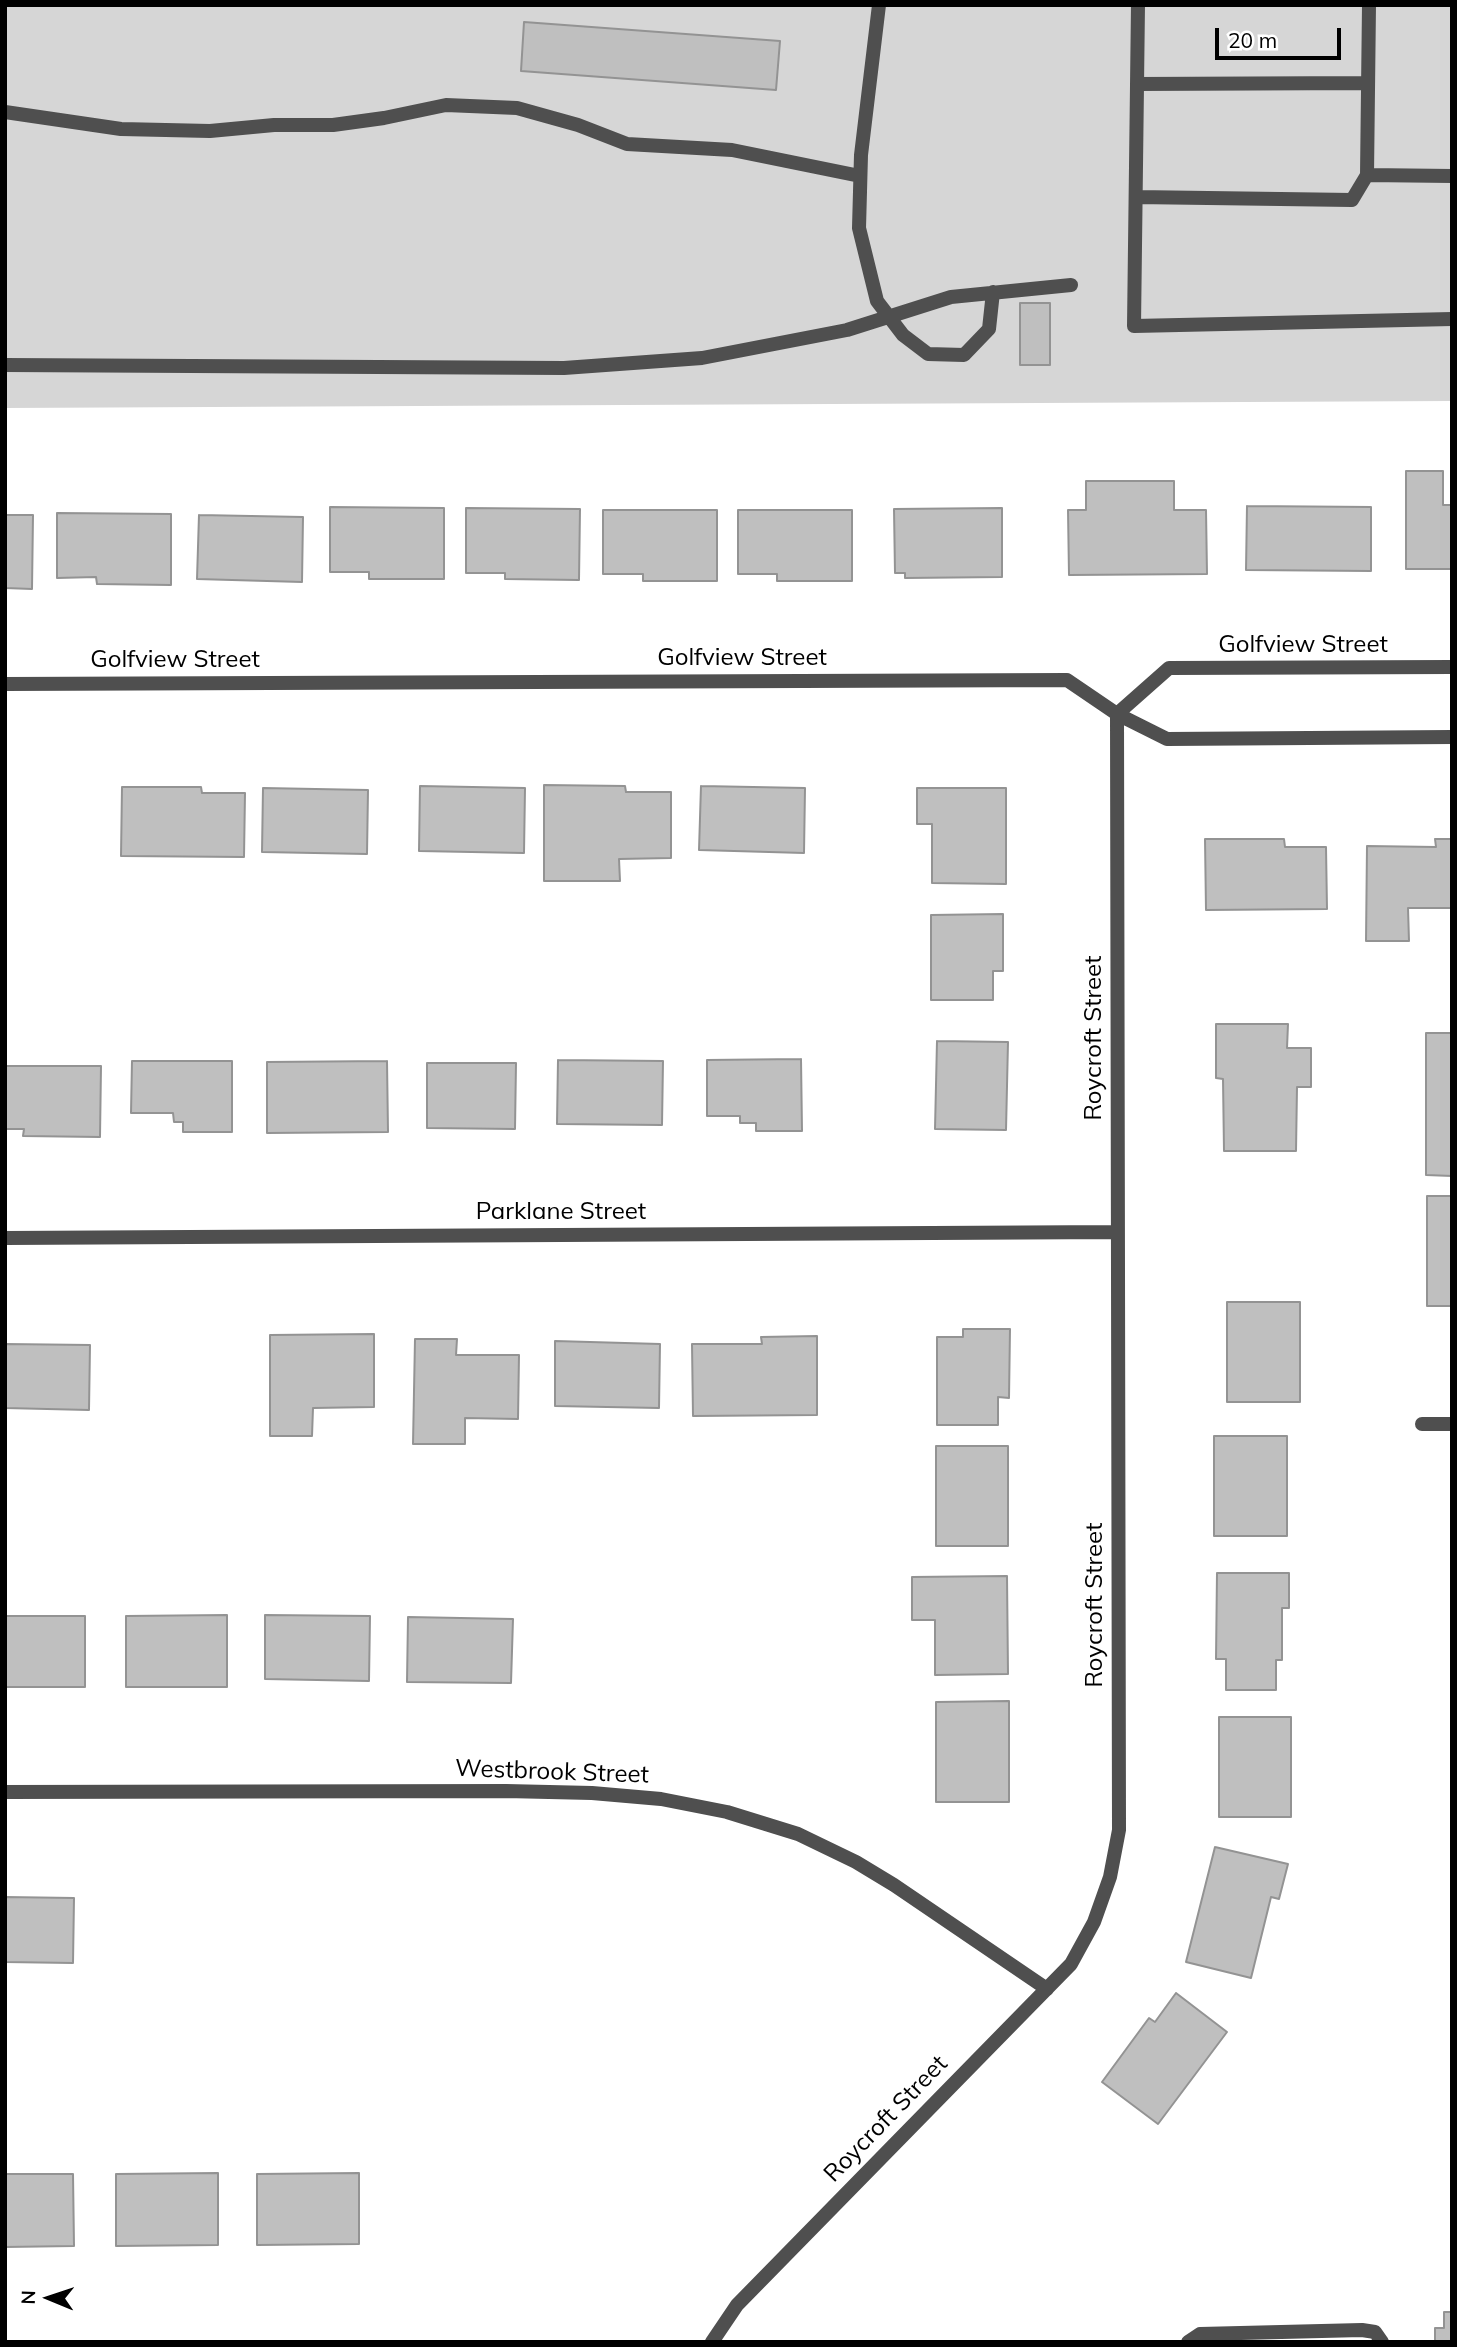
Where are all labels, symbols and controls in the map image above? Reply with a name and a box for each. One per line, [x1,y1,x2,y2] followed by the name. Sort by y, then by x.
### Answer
[1219,14,1345,58] scale bar
[1228,27,1277,53] text: 20 m
[1218,631,1388,659] street label: Golfview Street
[657,644,827,672] street label: Golfview Street
[90,646,260,674] street label: Golfview Street
[1080,955,1108,1121] street label: Roycroft Street
[476,1198,646,1226] street label: Parklane Street
[1081,1522,1109,1688] street label: Roycroft Street
[455,1754,649,1790] street label: Westbrook Street
[818,2050,954,2188] street label: Roycroft Street
[14,2263,84,2333] north arrow
[16,2290,40,2305] text: N

